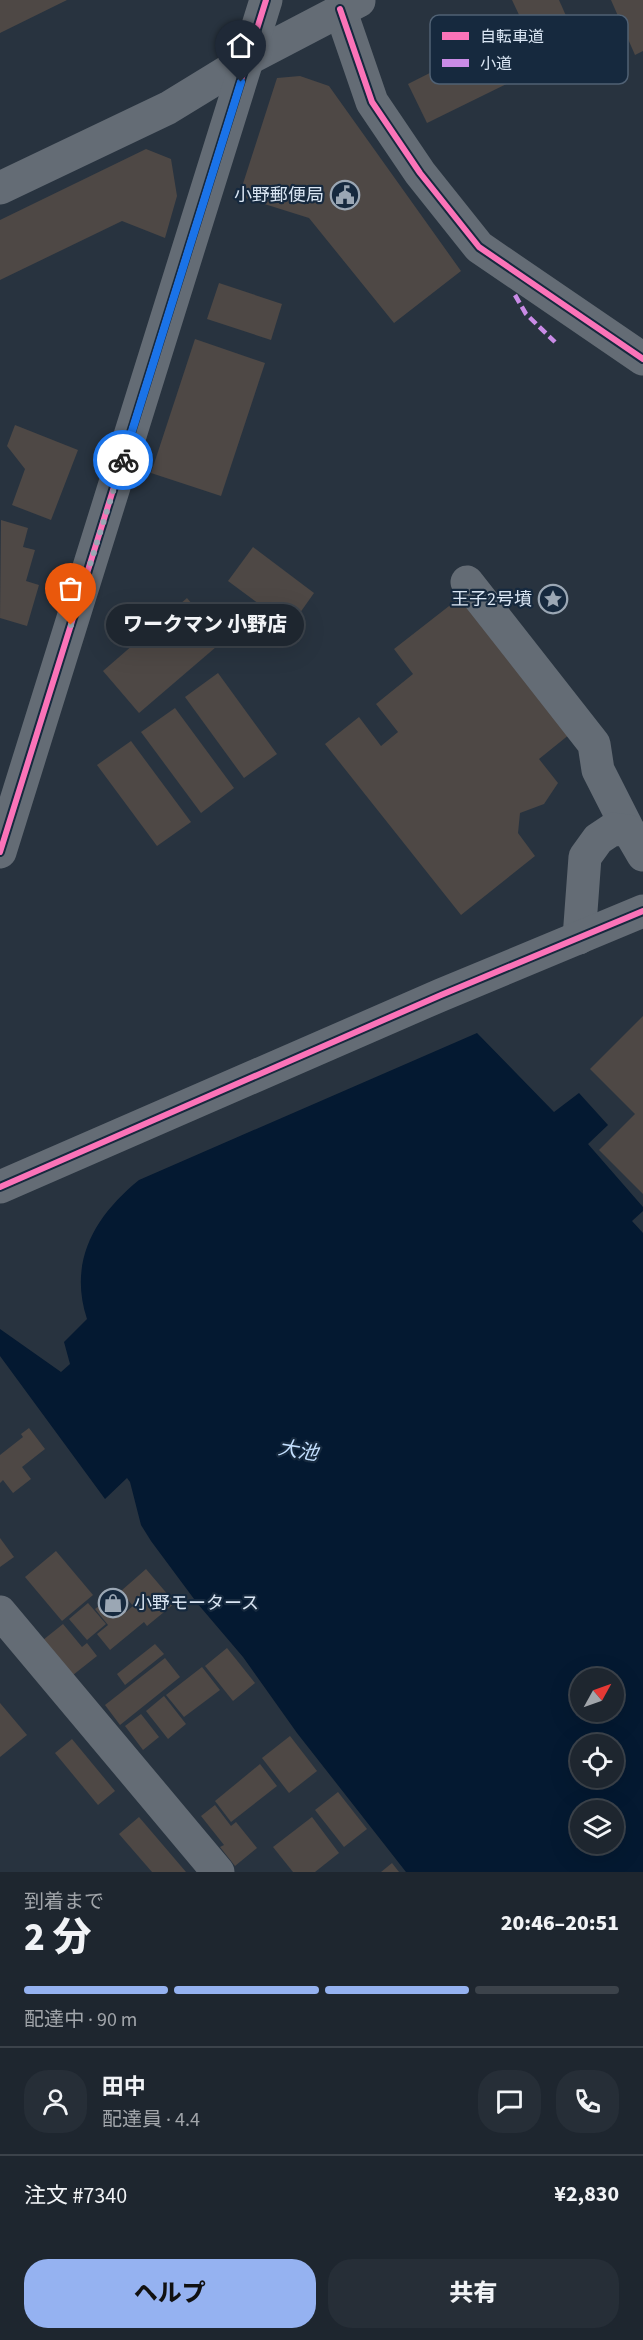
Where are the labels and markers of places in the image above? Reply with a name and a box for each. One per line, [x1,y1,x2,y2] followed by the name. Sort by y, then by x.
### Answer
[215,20,266,82] pin
[329,179,361,211] public building icon: 小野郵便局
[234,183,324,208] place label: 小野郵便局
[45,563,96,625] pin
[537,583,569,615] place icon: 王子2号墳
[451,587,532,612] place label: 王子2号墳
[107,604,305,646] callout: ワークマン 小野店
[97,1587,129,1619] shop icon: 小野モータース
[134,1591,259,1616] place label: 小野モータース

